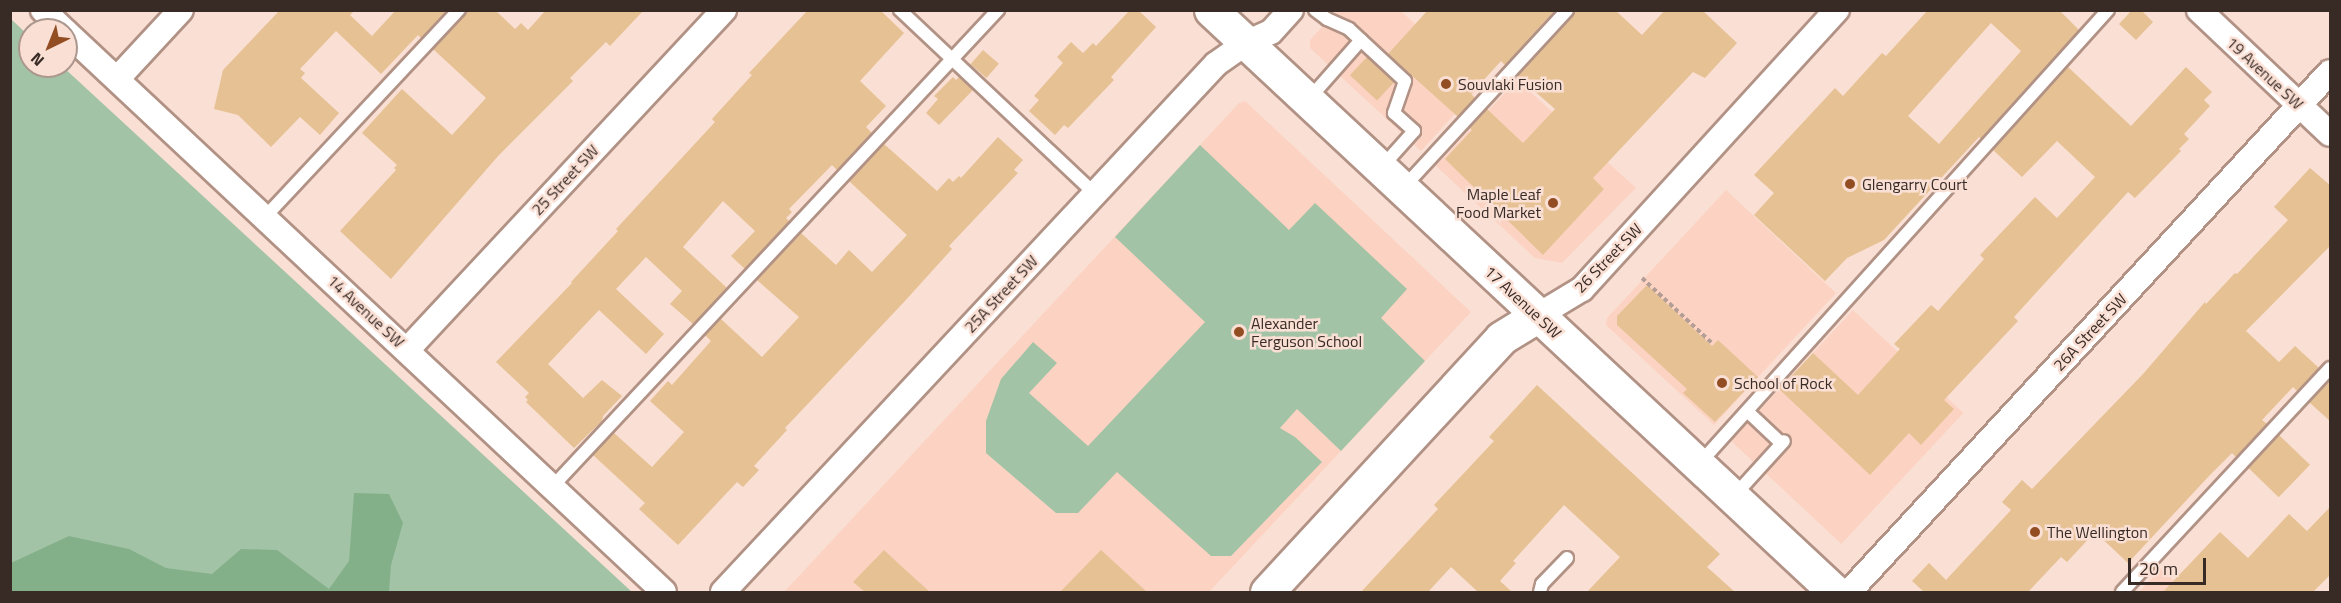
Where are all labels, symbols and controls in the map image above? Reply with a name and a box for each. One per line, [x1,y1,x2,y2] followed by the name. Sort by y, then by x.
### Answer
[18,18,78,78] north arrow
[2223,33,2307,113] street label: 19 Avenue SW
[25,47,49,72] text: N
[1458,74,1562,94] place label: Souvlaki Fusion
[1439,77,1453,91] marker: Souvlaki Fusion
[528,141,602,219] street label: 25 Street SW
[1862,174,1967,194] place label: Glengarry Court
[1843,177,1857,191] marker: Glengarry Court
[1456,184,1541,222] place label: Maple Leaf Food Market
[1546,196,1560,210] marker: Maple Leaf Food Market
[1570,219,1646,297] street label: 26 Street SW
[960,251,1042,337] street label: 25A Street SW
[1481,262,1565,342] street label: 17 Avenue SW
[324,271,408,351] street label: 14 Avenue SW
[2049,289,2131,375] street label: 26A Street SW
[1251,313,1362,351] place label: Alexander Ferguson School
[1232,325,1246,339] marker: Alexander Ferguson School
[1734,373,1832,393] place label: School of Rock
[1715,376,1729,390] marker: School of Rock
[2047,522,2148,542] place label: The Wellington
[2028,525,2042,539] marker: The Wellington
[2131,546,2209,584] scale bar
[2139,555,2178,582] text: 20 m

